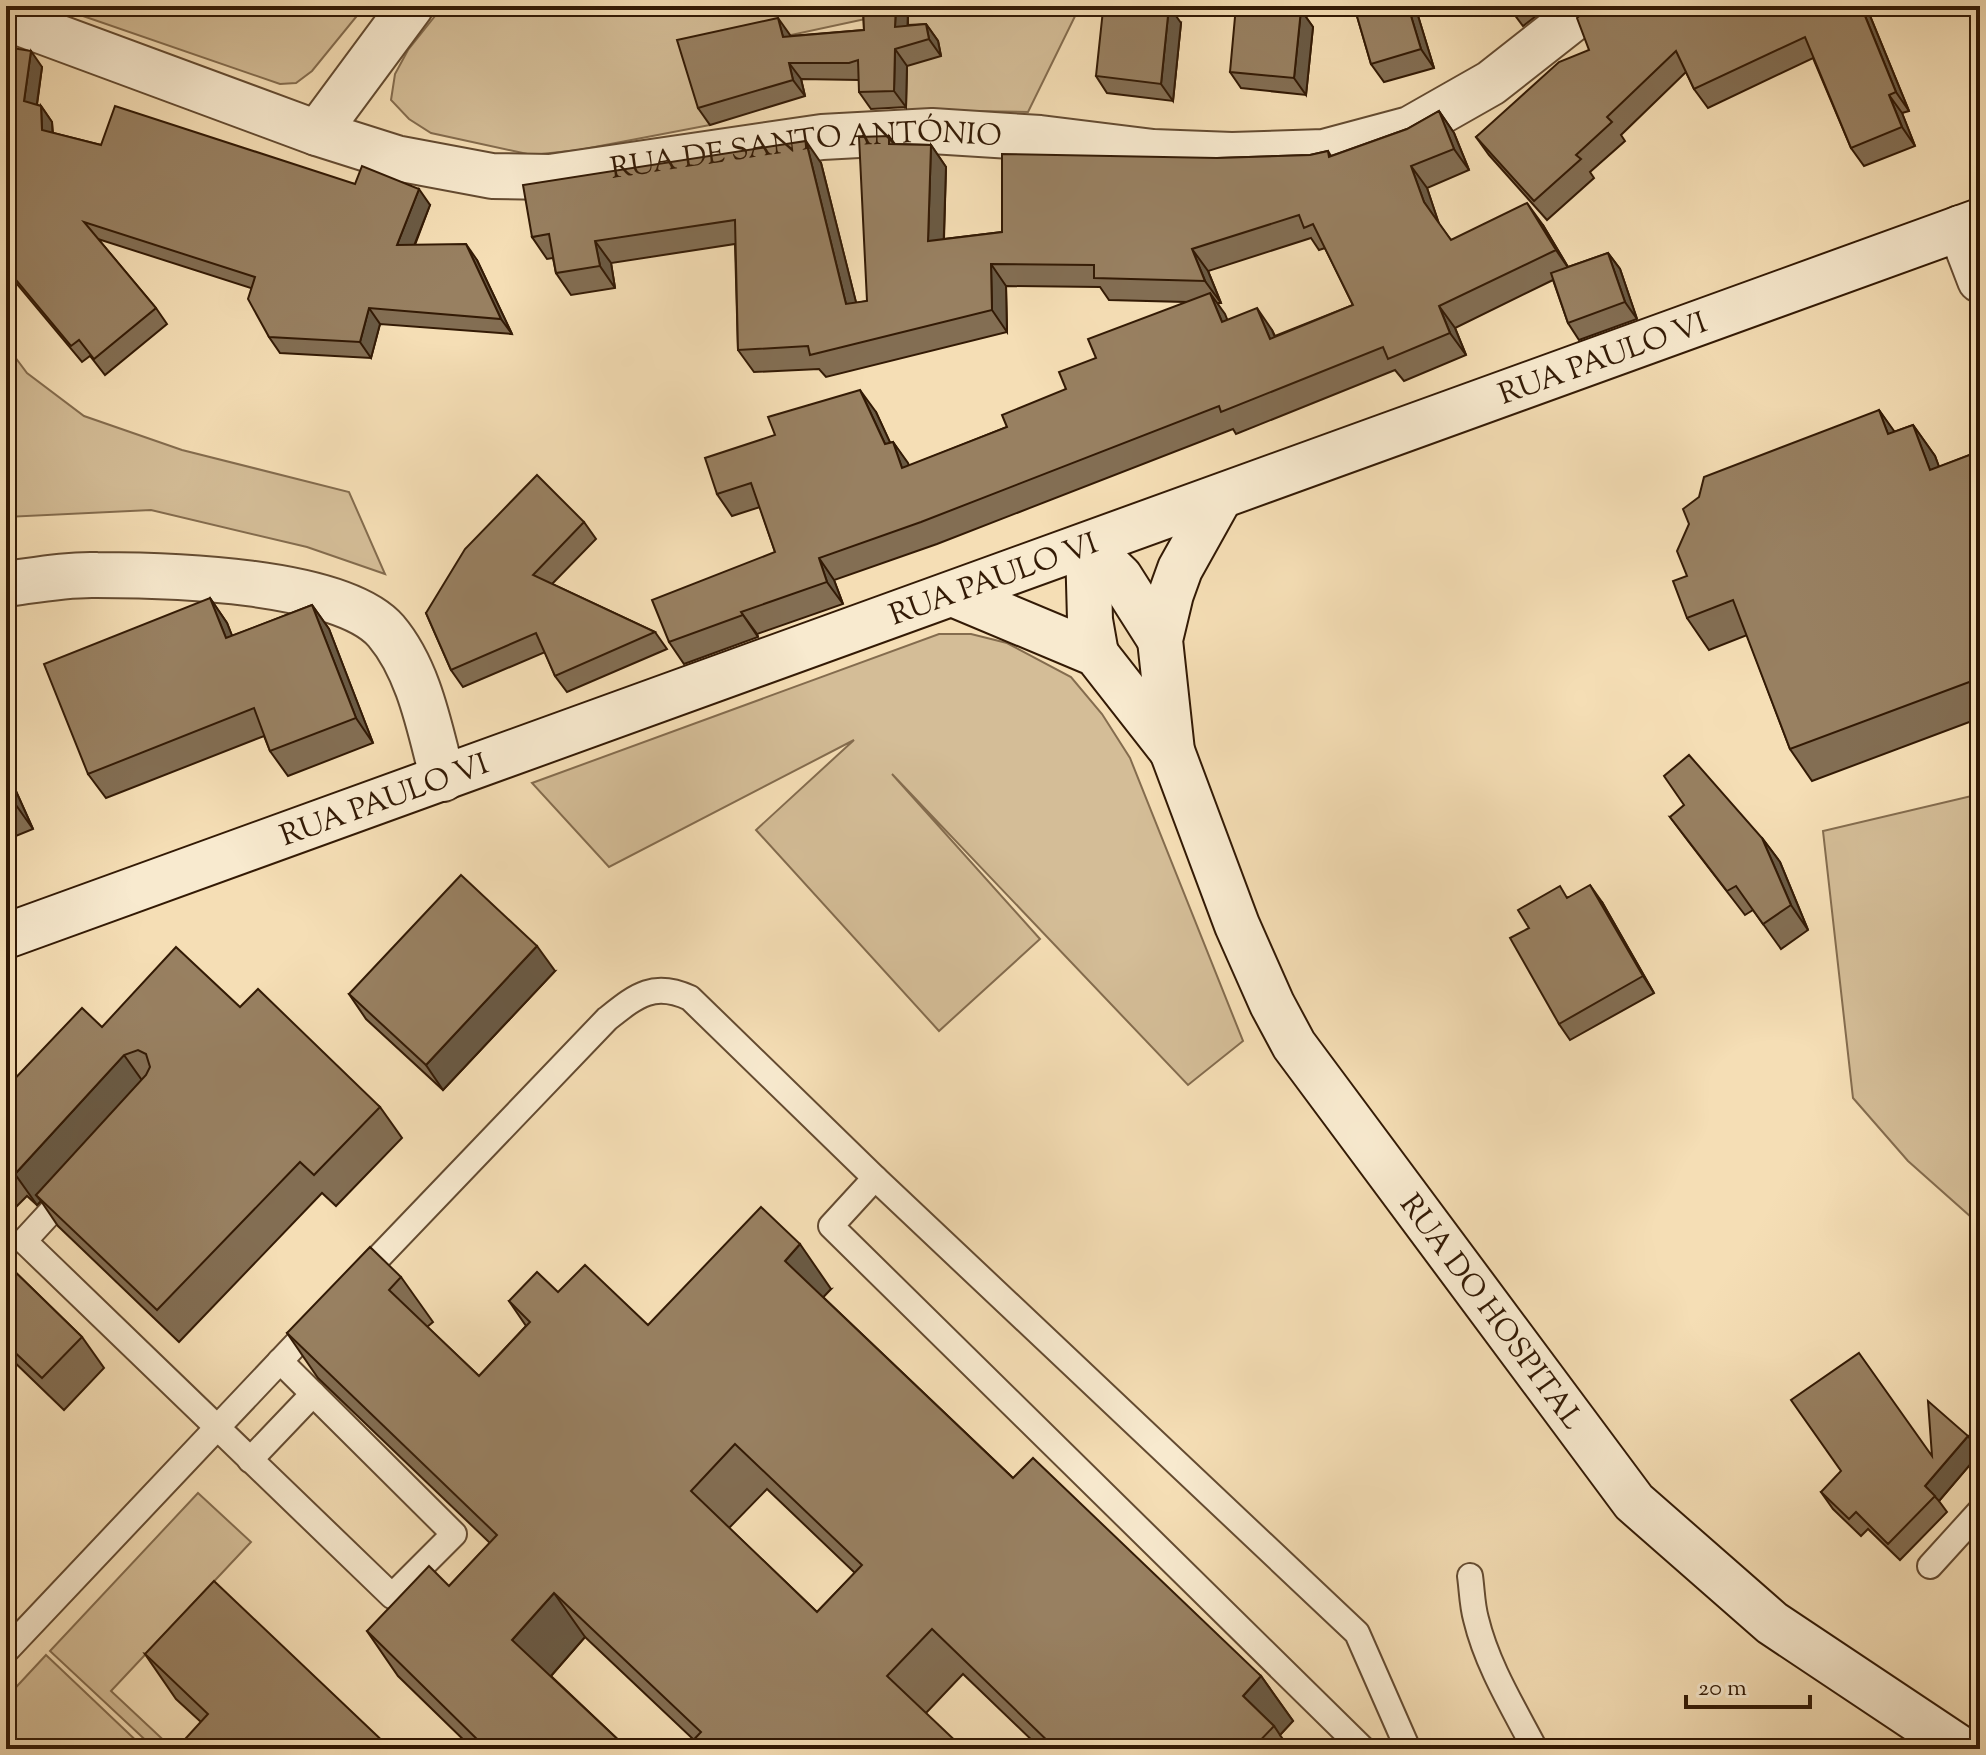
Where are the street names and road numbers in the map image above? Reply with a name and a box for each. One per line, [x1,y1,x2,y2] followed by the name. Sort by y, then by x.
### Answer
[608,111,1003,192] street label: RUA DE SANTO ANTÓNIO
[1493,303,1714,418] street label: RUA PAULO VI
[884,523,1104,638] street label: RUA PAULO VI
[275,744,495,859] street label: RUA PAULO VI
[1388,1186,1592,1439] street label: RUA DO HOSPITAL

